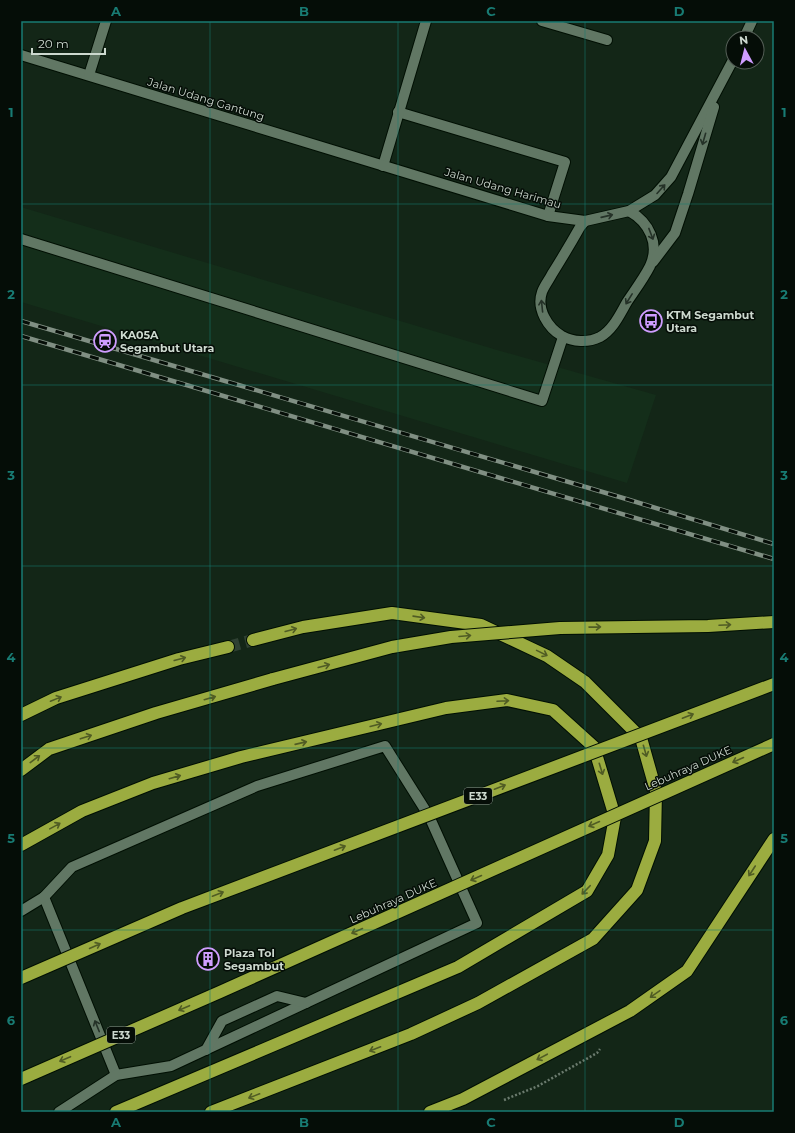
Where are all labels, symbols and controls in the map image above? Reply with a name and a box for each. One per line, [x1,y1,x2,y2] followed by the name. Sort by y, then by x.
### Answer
[110,3,122,19] text: A
[299,3,309,19] text: B
[486,3,496,19] text: C
[674,3,685,19] text: D
[32,30,105,56] scale bar
[725,30,765,70] north arrow
[739,33,749,48] text: N
[38,36,69,51] text: 20 m
[145,74,266,123] street label: Jalan Udang Gantung
[8,104,14,120] text: 1
[781,104,787,120] text: 1
[700,132,707,145] one-way arrow
[442,164,563,211] street label: Jalan Udang Harimau
[656,183,665,194] one-way arrow
[600,211,613,219] one-way arrow
[648,228,656,240] one-way arrow
[7,286,15,302] text: 2
[780,286,788,302] text: 2
[625,293,633,304] one-way arrow
[538,300,546,313] one-way arrow
[638,308,664,334] bus stop icon: KTM Segambut Utara
[666,308,754,335] place label: KTM Segambut Utara
[92,328,118,354] station icon: KA05A Segambut Utara
[120,328,214,355] place label: KA05A Segambut Utara
[6,467,15,483] text: 3
[779,467,788,483] text: 3
[412,613,425,621] one-way arrow
[718,621,731,628] one-way arrow
[588,623,601,631] one-way arrow
[284,626,297,633] one-way arrow
[458,632,471,639] one-way arrow
[7,649,16,665] text: 4
[780,649,789,665] text: 4
[536,650,548,657] one-way arrow
[173,654,186,662] one-way arrow
[318,661,331,669] one-way arrow
[50,694,62,702] one-way arrow
[203,694,216,701] one-way arrow
[496,697,509,705] one-way arrow
[681,712,693,720] one-way arrow
[369,721,382,729] one-way arrow
[80,732,92,740] one-way arrow
[294,739,307,747] one-way arrow
[642,743,734,793] street label: Lebuhraya DUKE
[642,744,649,757] one-way arrow
[29,755,40,763] one-way arrow
[733,756,745,764] one-way arrow
[598,763,605,776] one-way arrow
[169,773,182,780] one-way arrow
[494,782,506,790] one-way arrow
[464,788,492,804] road number: E33
[49,821,61,829] one-way arrow
[589,821,601,828] one-way arrow
[7,830,15,846] text: 5
[780,830,788,846] text: 5
[333,843,345,851] one-way arrow
[748,865,756,876] one-way arrow
[470,874,482,882] one-way arrow
[347,876,439,926] street label: Lebuhraya DUKE
[582,885,591,895] one-way arrow
[212,889,224,897] one-way arrow
[352,928,364,935] one-way arrow
[89,942,101,949] one-way arrow
[195,946,221,972] building icon: Plaza Tol Segambut
[224,946,284,973] place label: Plaza Tol Segambut
[649,989,660,998] one-way arrow
[179,1005,191,1012] one-way arrow
[7,1012,16,1028] text: 6
[780,1012,789,1028] text: 6
[92,1021,100,1033] one-way arrow
[107,1027,135,1043] road number: E33
[369,1045,381,1053] one-way arrow
[536,1054,548,1061] one-way arrow
[59,1056,71,1064] one-way arrow
[248,1092,260,1100] one-way arrow
[110,1114,122,1130] text: A
[299,1114,309,1130] text: B
[486,1114,496,1130] text: C
[674,1114,685,1130] text: D

